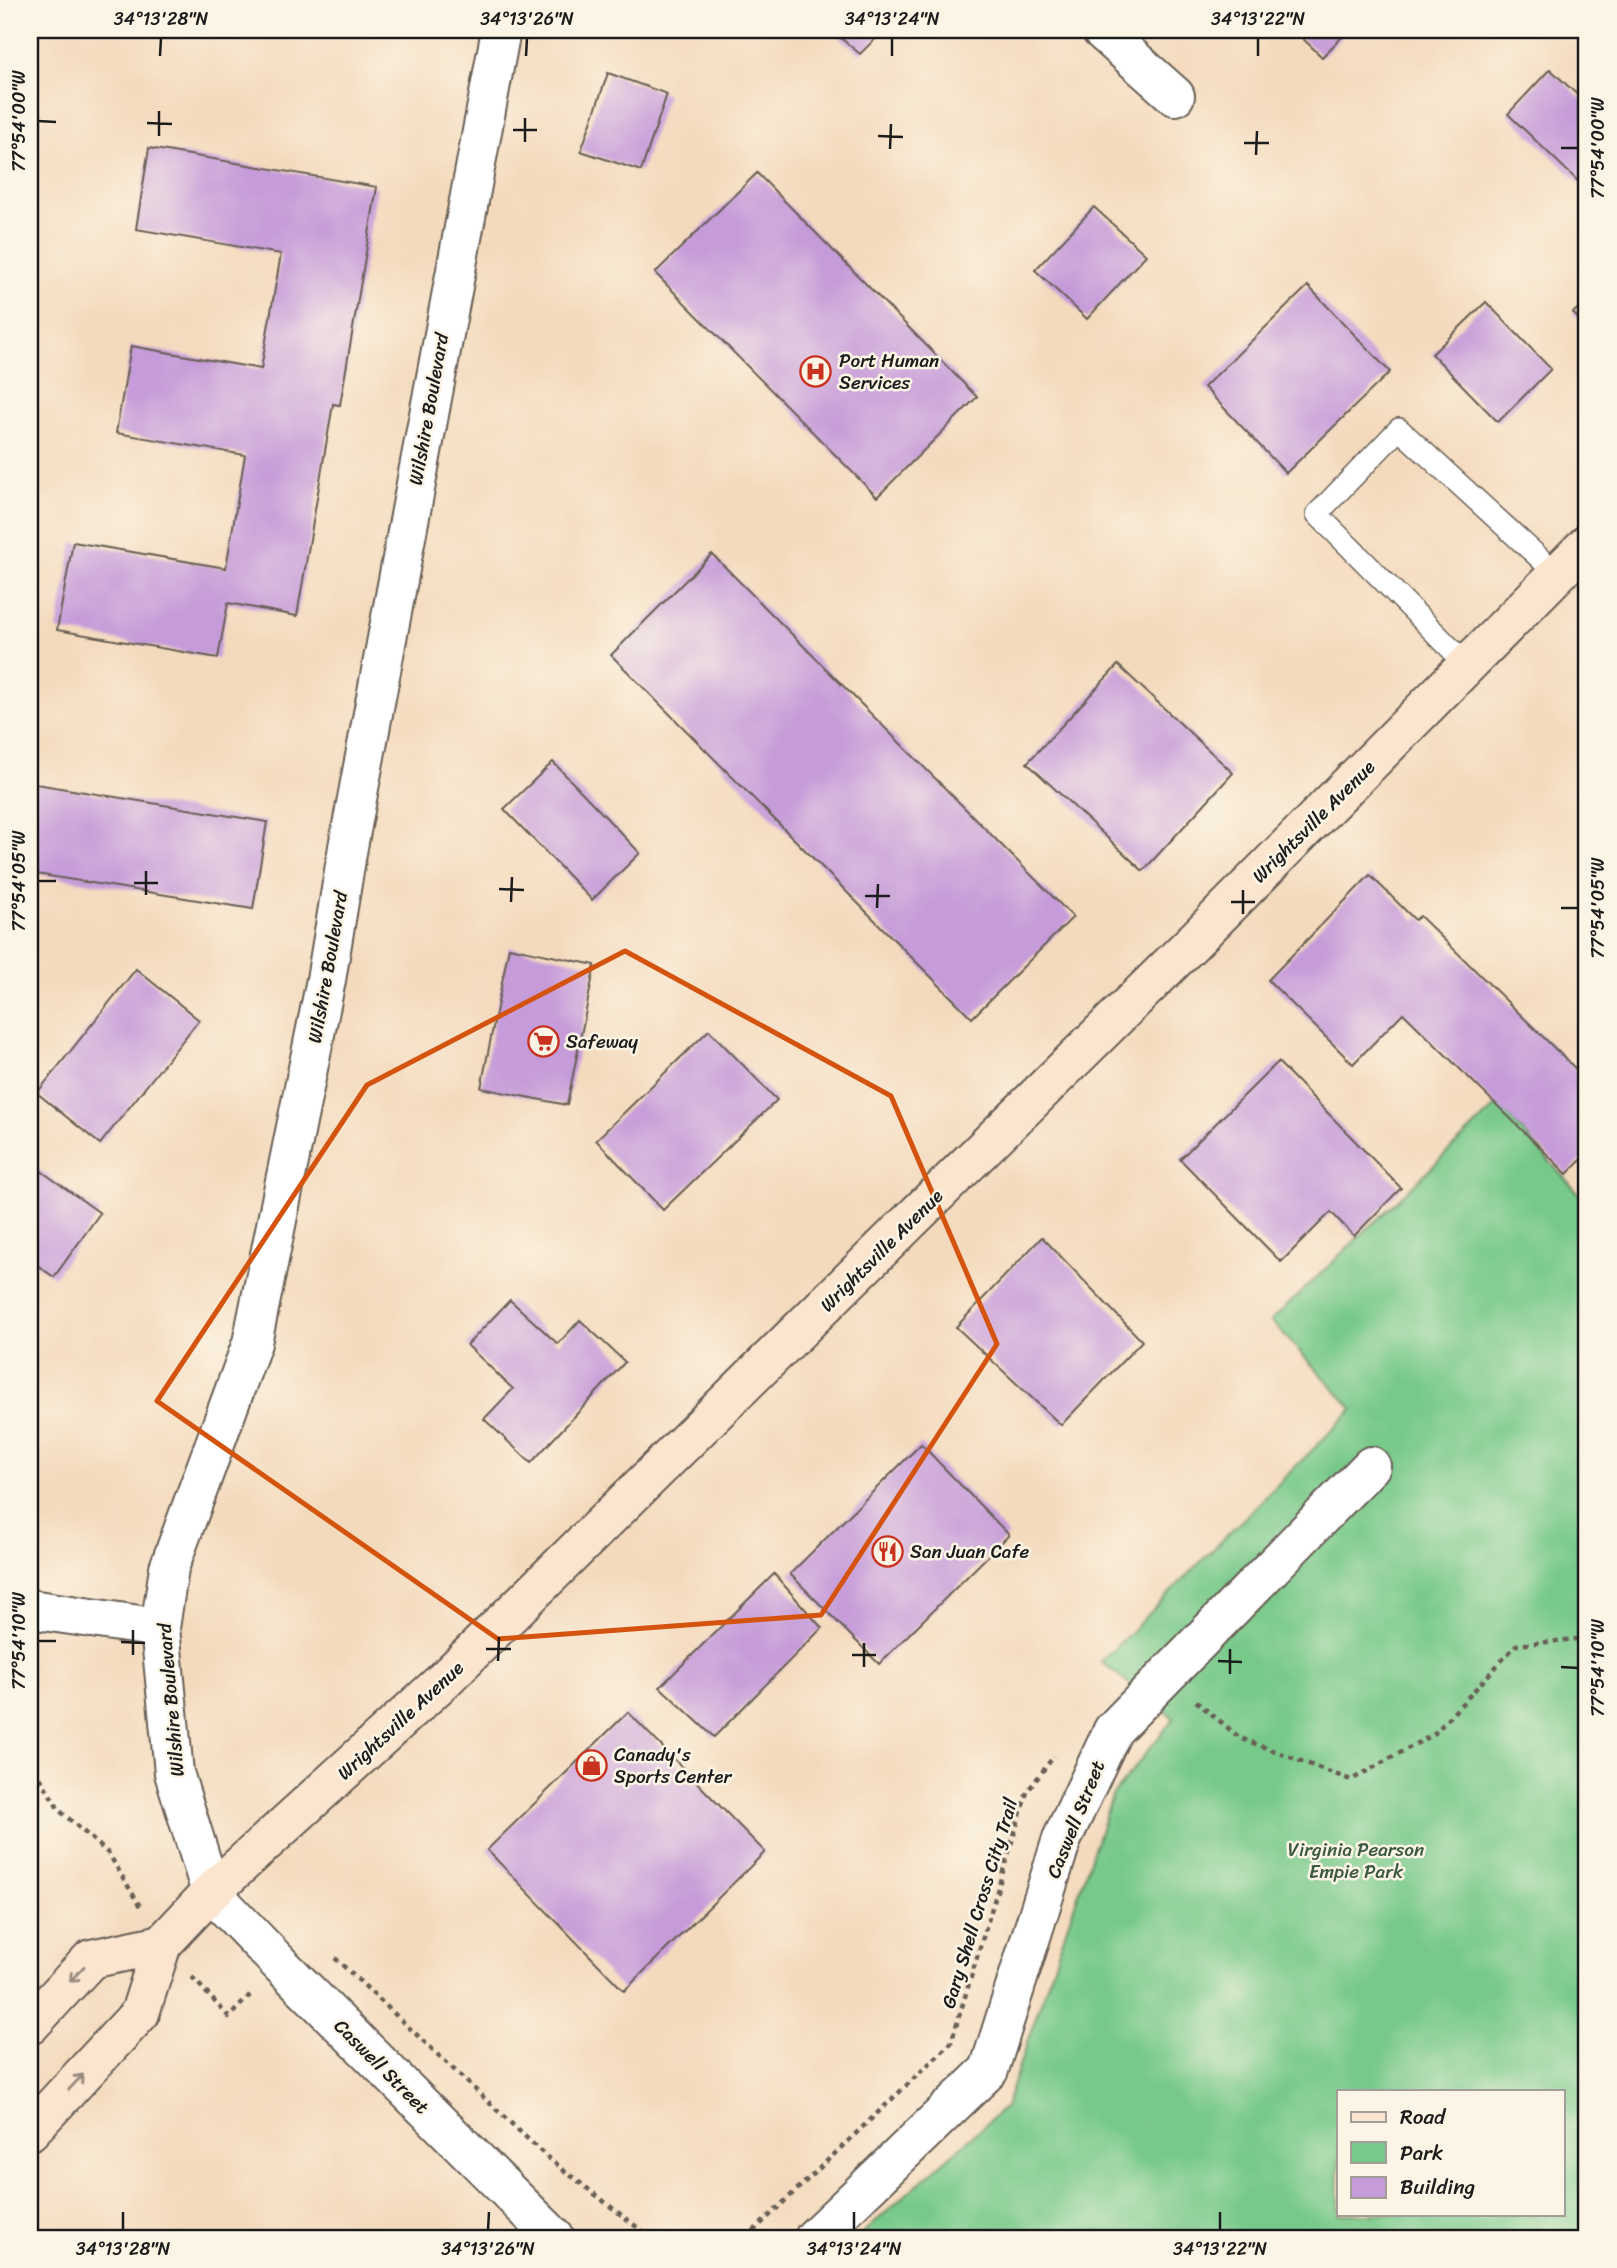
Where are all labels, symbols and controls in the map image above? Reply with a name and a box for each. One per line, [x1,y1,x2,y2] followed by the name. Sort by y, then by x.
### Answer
[114,3,209,35] text: 34°13'28"N
[480,3,574,35] text: 34°13'26"N
[845,3,940,35] text: 34°13'24"N
[1211,3,1305,35] text: 34°13'22"N
[3,69,35,172] text: 77°54'00"W
[1582,96,1614,199] text: 77°54'00"W
[399,330,458,488] street label: Wilshire Boulevard
[839,344,939,399] place label: Port Human Services
[799,354,833,388] hospital icon: Port Human Services
[1244,752,1383,891] street label: Wrightsville Avenue
[3,829,35,931] text: 77°54'05"W
[1582,856,1614,958] text: 77°54'05"W
[298,888,357,1046] street label: Wilshire Boulevard
[526,1024,560,1058] supermarket icon: Safeway
[566,1025,638,1058] place label: Safeway
[812,1181,951,1320] street label: Wrightsville Avenue
[870,1534,904,1568] restaurant icon: San Juan Cafe
[910,1535,1030,1568] place label: San Juan Cafe
[3,1591,35,1690] text: 77°54'10"W
[1582,1618,1614,1717] text: 77°54'10"W
[147,1621,194,1778] street label: Wilshire Boulevard
[329,1652,472,1788] street label: Wrightsville Avenue
[614,1738,732,1793] place label: Canady's Sports Center
[574,1748,608,1782] shop icon: Canady's Sports Center
[1037,1755,1114,1883] street label: Caswell Street
[932,1793,1027,2012] street label: Gary Shell Cross City Trail
[1288,1833,1424,1888] park label: Virginia Pearson Empie Park
[69,1965,86,1982] one-way arrow
[326,2011,437,2122] street label: Caswell Street
[68,2074,85,2091] one-way arrow
[1337,2090,1564,2216] legend
[1400,2098,1447,2136] text: Road
[1400,2134,1443,2172] text: Park
[1400,2168,1476,2206] text: Building
[76,2233,171,2265] text: 34°13'28"N
[441,2233,535,2265] text: 34°13'26"N
[807,2233,902,2265] text: 34°13'24"N
[1173,2233,1267,2265] text: 34°13'22"N

